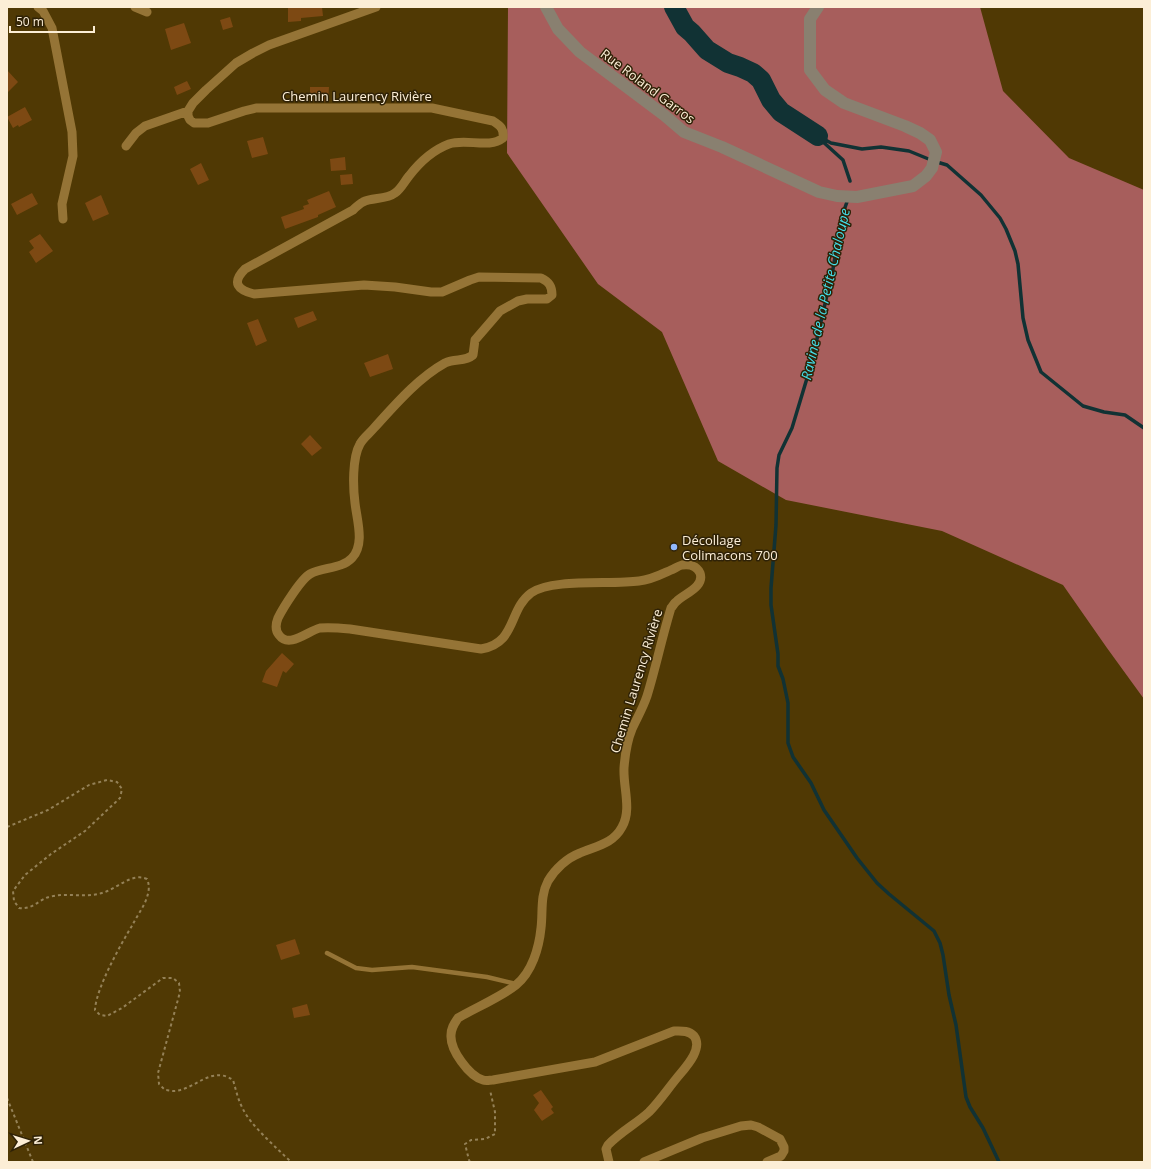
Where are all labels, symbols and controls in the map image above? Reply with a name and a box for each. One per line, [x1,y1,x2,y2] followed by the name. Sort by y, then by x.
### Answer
[10,8,94,34] scale bar
[16,13,44,30] text: 50 m
[597,45,699,127] street label: Rue Roland Garros
[282,87,432,105] street label: Chemin Laurency Rivière
[796,206,854,382] water label: Ravine de la Petite Chaloupe
[682,531,778,564] place label: Décollage Colimacons 700
[669,542,679,552] marker: Décollage Colimacons 700
[605,607,667,755] street label: Chemin Laurency Rivière
[8,1121,48,1161] north arrow
[31,1135,46,1145] text: N

